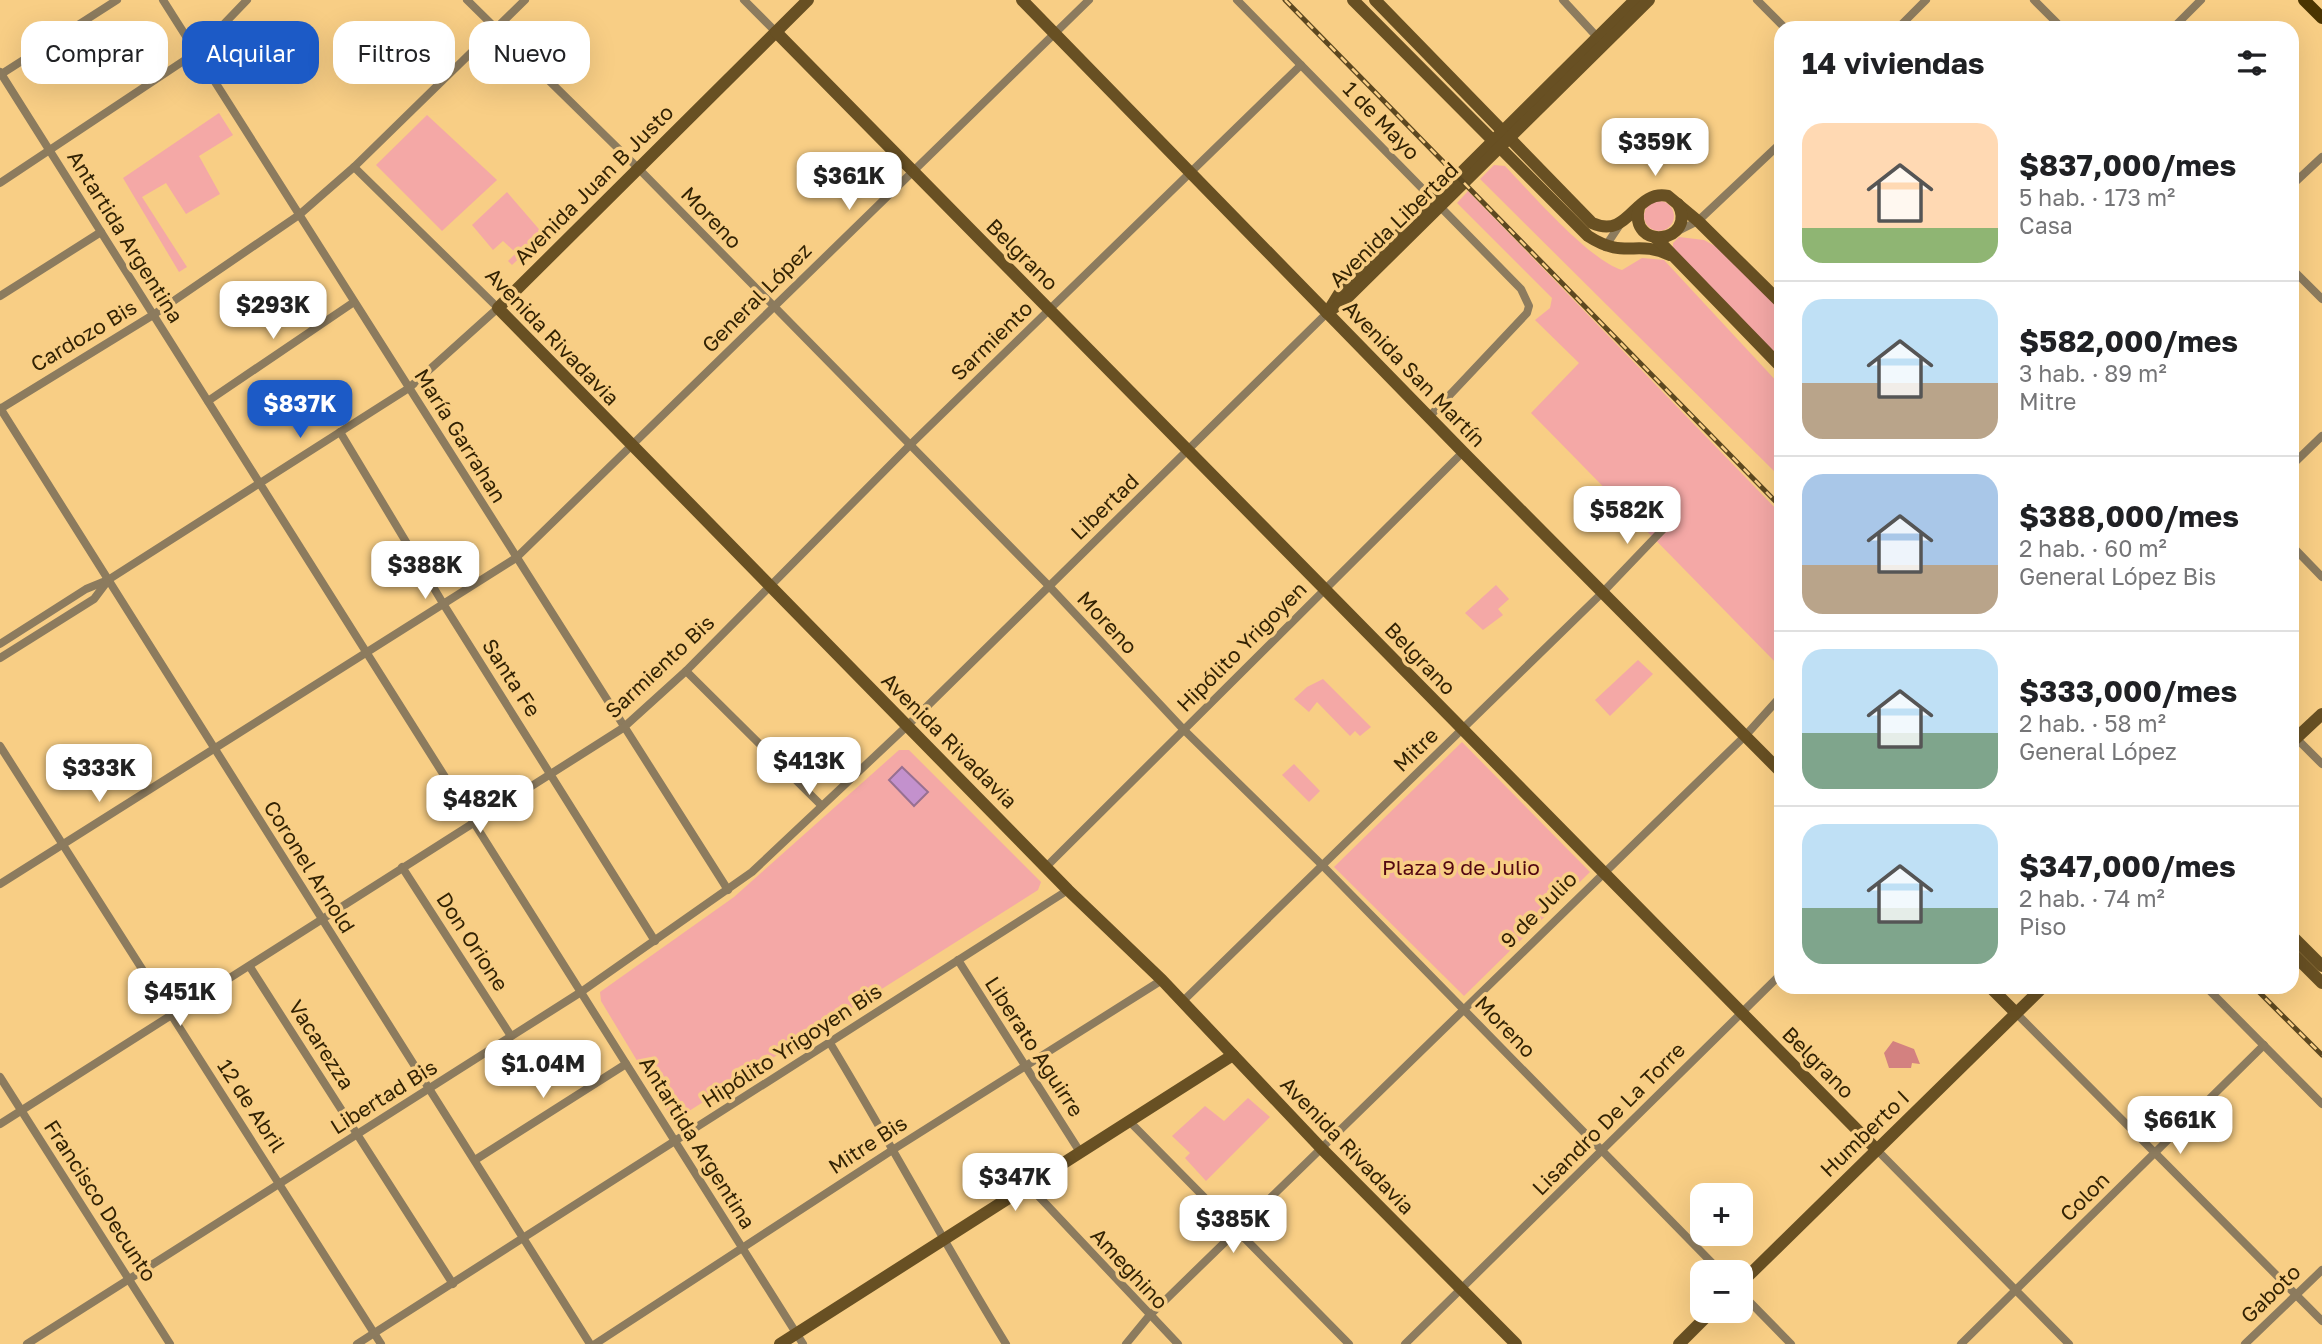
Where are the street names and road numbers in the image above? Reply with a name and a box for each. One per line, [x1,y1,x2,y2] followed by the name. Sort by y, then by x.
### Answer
[1338,76,1426,165] street label: 1 de Mayo
[508,99,679,270] street label: Avenida Juan B Justo
[62,145,189,327] street label: Antartida Argentina
[1323,156,1463,292] street label: Avenida Libertad
[676,181,748,254] street label: Moreno
[981,213,1064,296] street label: Belgrano
[696,237,816,357] street label: General López
[480,262,625,411] street label: Avenida Rivadavia
[26,293,141,377] street label: Cardozo Bis
[945,295,1038,386] street label: Sarmiento
[1338,295,1491,452] street label: Avenida San Martín
[409,364,512,507] street label: María Garrahan
[1065,468,1144,545] street label: Libertad
[1171,576,1312,717] street label: Hipólito Yrigoyen
[1072,586,1143,659] street label: Moreno
[599,609,719,723] street label: Sarmiento Bis
[1380,617,1462,700] street label: Belgrano
[477,633,547,721] street label: Santa Fe
[876,667,1023,814] street label: Avenida Rivadavia
[1387,722,1443,777] street label: Mitre
[259,795,361,938] street label: Coronel Arnold
[1495,866,1582,953] street label: 9 de Julio
[431,887,514,996] street label: Don Orione
[980,971,1090,1121] street label: Liberato Aguirre
[697,977,886,1113] street label: Hipólito Yrigoyen Bis
[1470,990,1542,1063] street label: Moreno
[283,995,360,1094] street label: Vacarezza
[1777,1021,1860,1104] street label: Belgrano
[1526,1036,1690,1200] street label: Lisandro De La Torre
[634,1051,761,1233] street label: Antartida Argentina
[325,1053,441,1139] street label: Libertad Bis
[212,1054,291,1157] street label: 12 de Abril
[1275,1071,1420,1220] street label: Avenida Rivadavia
[1814,1084,1914,1182] street label: Humberto I
[823,1109,912,1179] street label: Mitre Bis
[39,1115,163,1286] street label: Francisco Decunto
[2054,1166,2114,1226] street label: Colon
[1086,1222,1174,1314] street label: Ameghino
[2235,1259,2306,1328] street label: Gaboto

